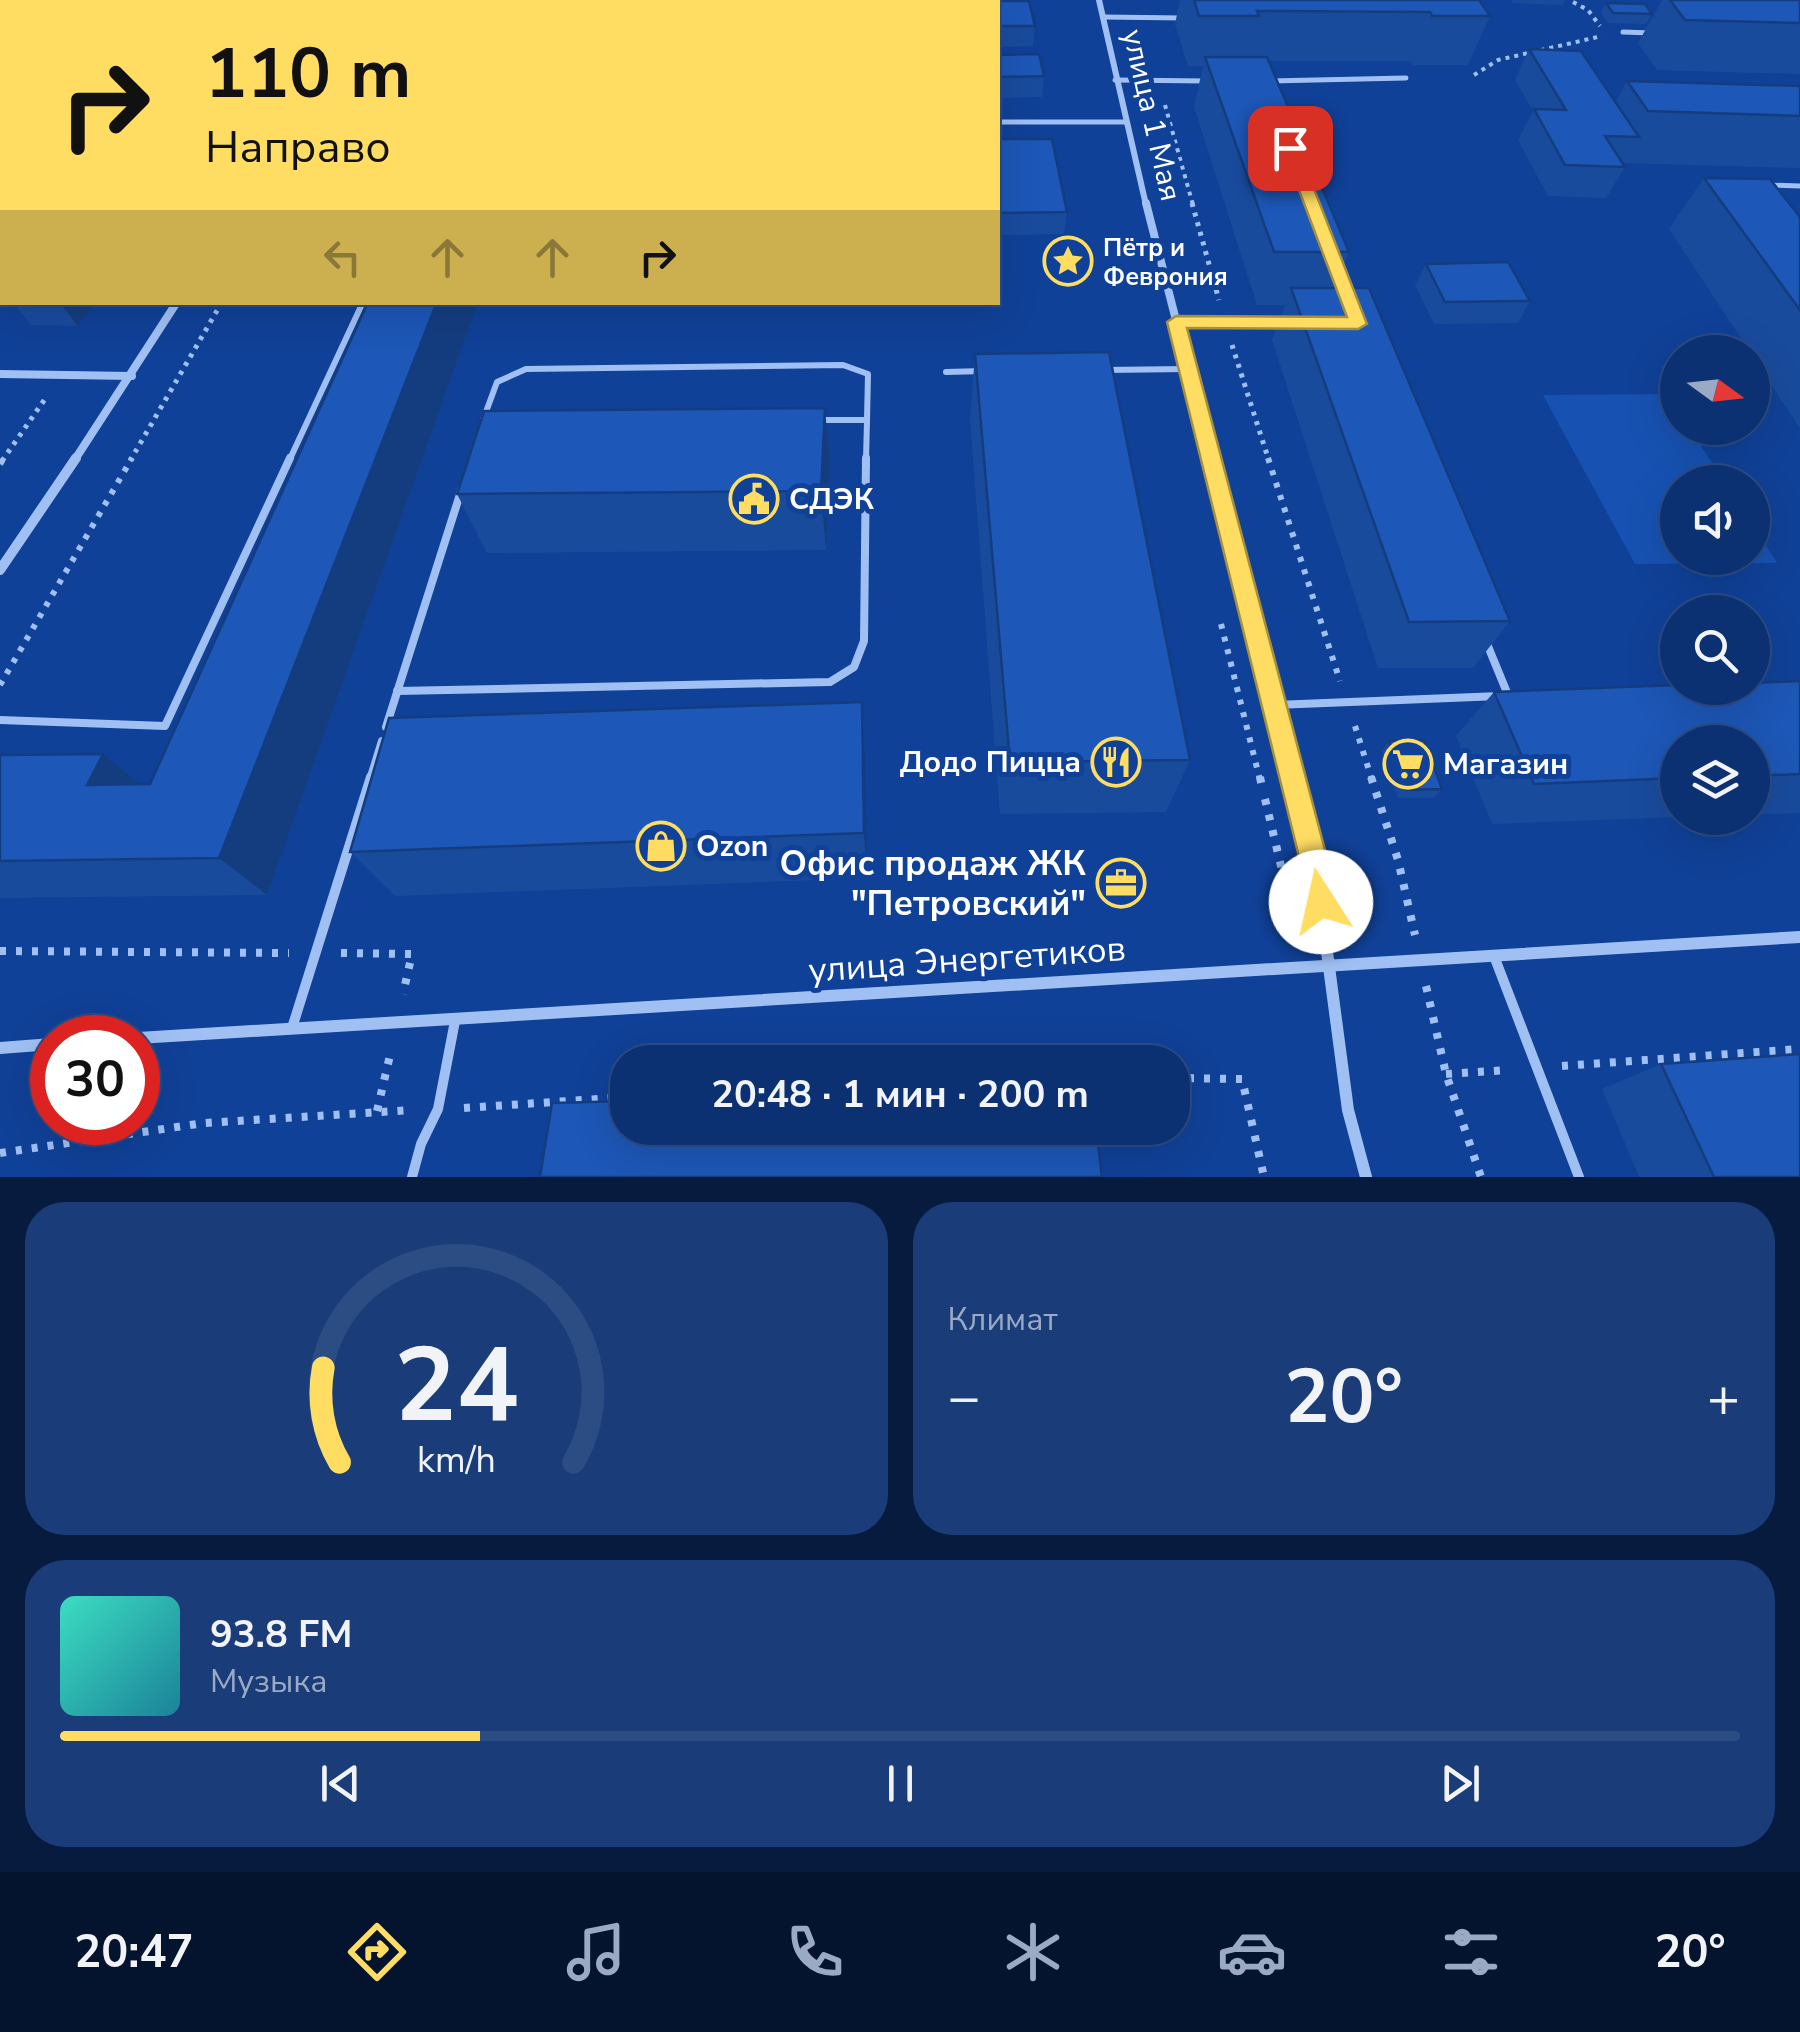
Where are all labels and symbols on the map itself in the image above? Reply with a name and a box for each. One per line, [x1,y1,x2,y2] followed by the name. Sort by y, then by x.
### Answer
[1112,25,1191,205] street label: улица 1 Мая
[1248,106,1333,191] pin
[1103,231,1228,294] place label: Пётр и Феврония
[1042,235,1094,287] place icon: Пётр и Феврония
[1660,335,1770,445] north arrow
[728,473,780,525] public building icon: СДЭК
[789,479,875,520] place label: СДЭК
[1090,736,1142,788] restaurant icon: Додо Пицца
[1382,738,1434,790] supermarket icon: Магазин
[900,742,1081,783] place label: Додо Пицца
[1443,744,1568,785] place label: Магазин
[635,820,687,872] shop icon: Ozon
[696,826,768,867] place label: Ozon
[780,840,1086,927] place label: Офис продаж ЖК "Петровский"
[1269,850,1373,954] position arrow
[1095,857,1147,909] office icon: Офис продаж ЖК "Петровский"
[807,925,1127,994] street label: улица Энергетиков
[30,1015,160,1145] speed limit sign: 30

